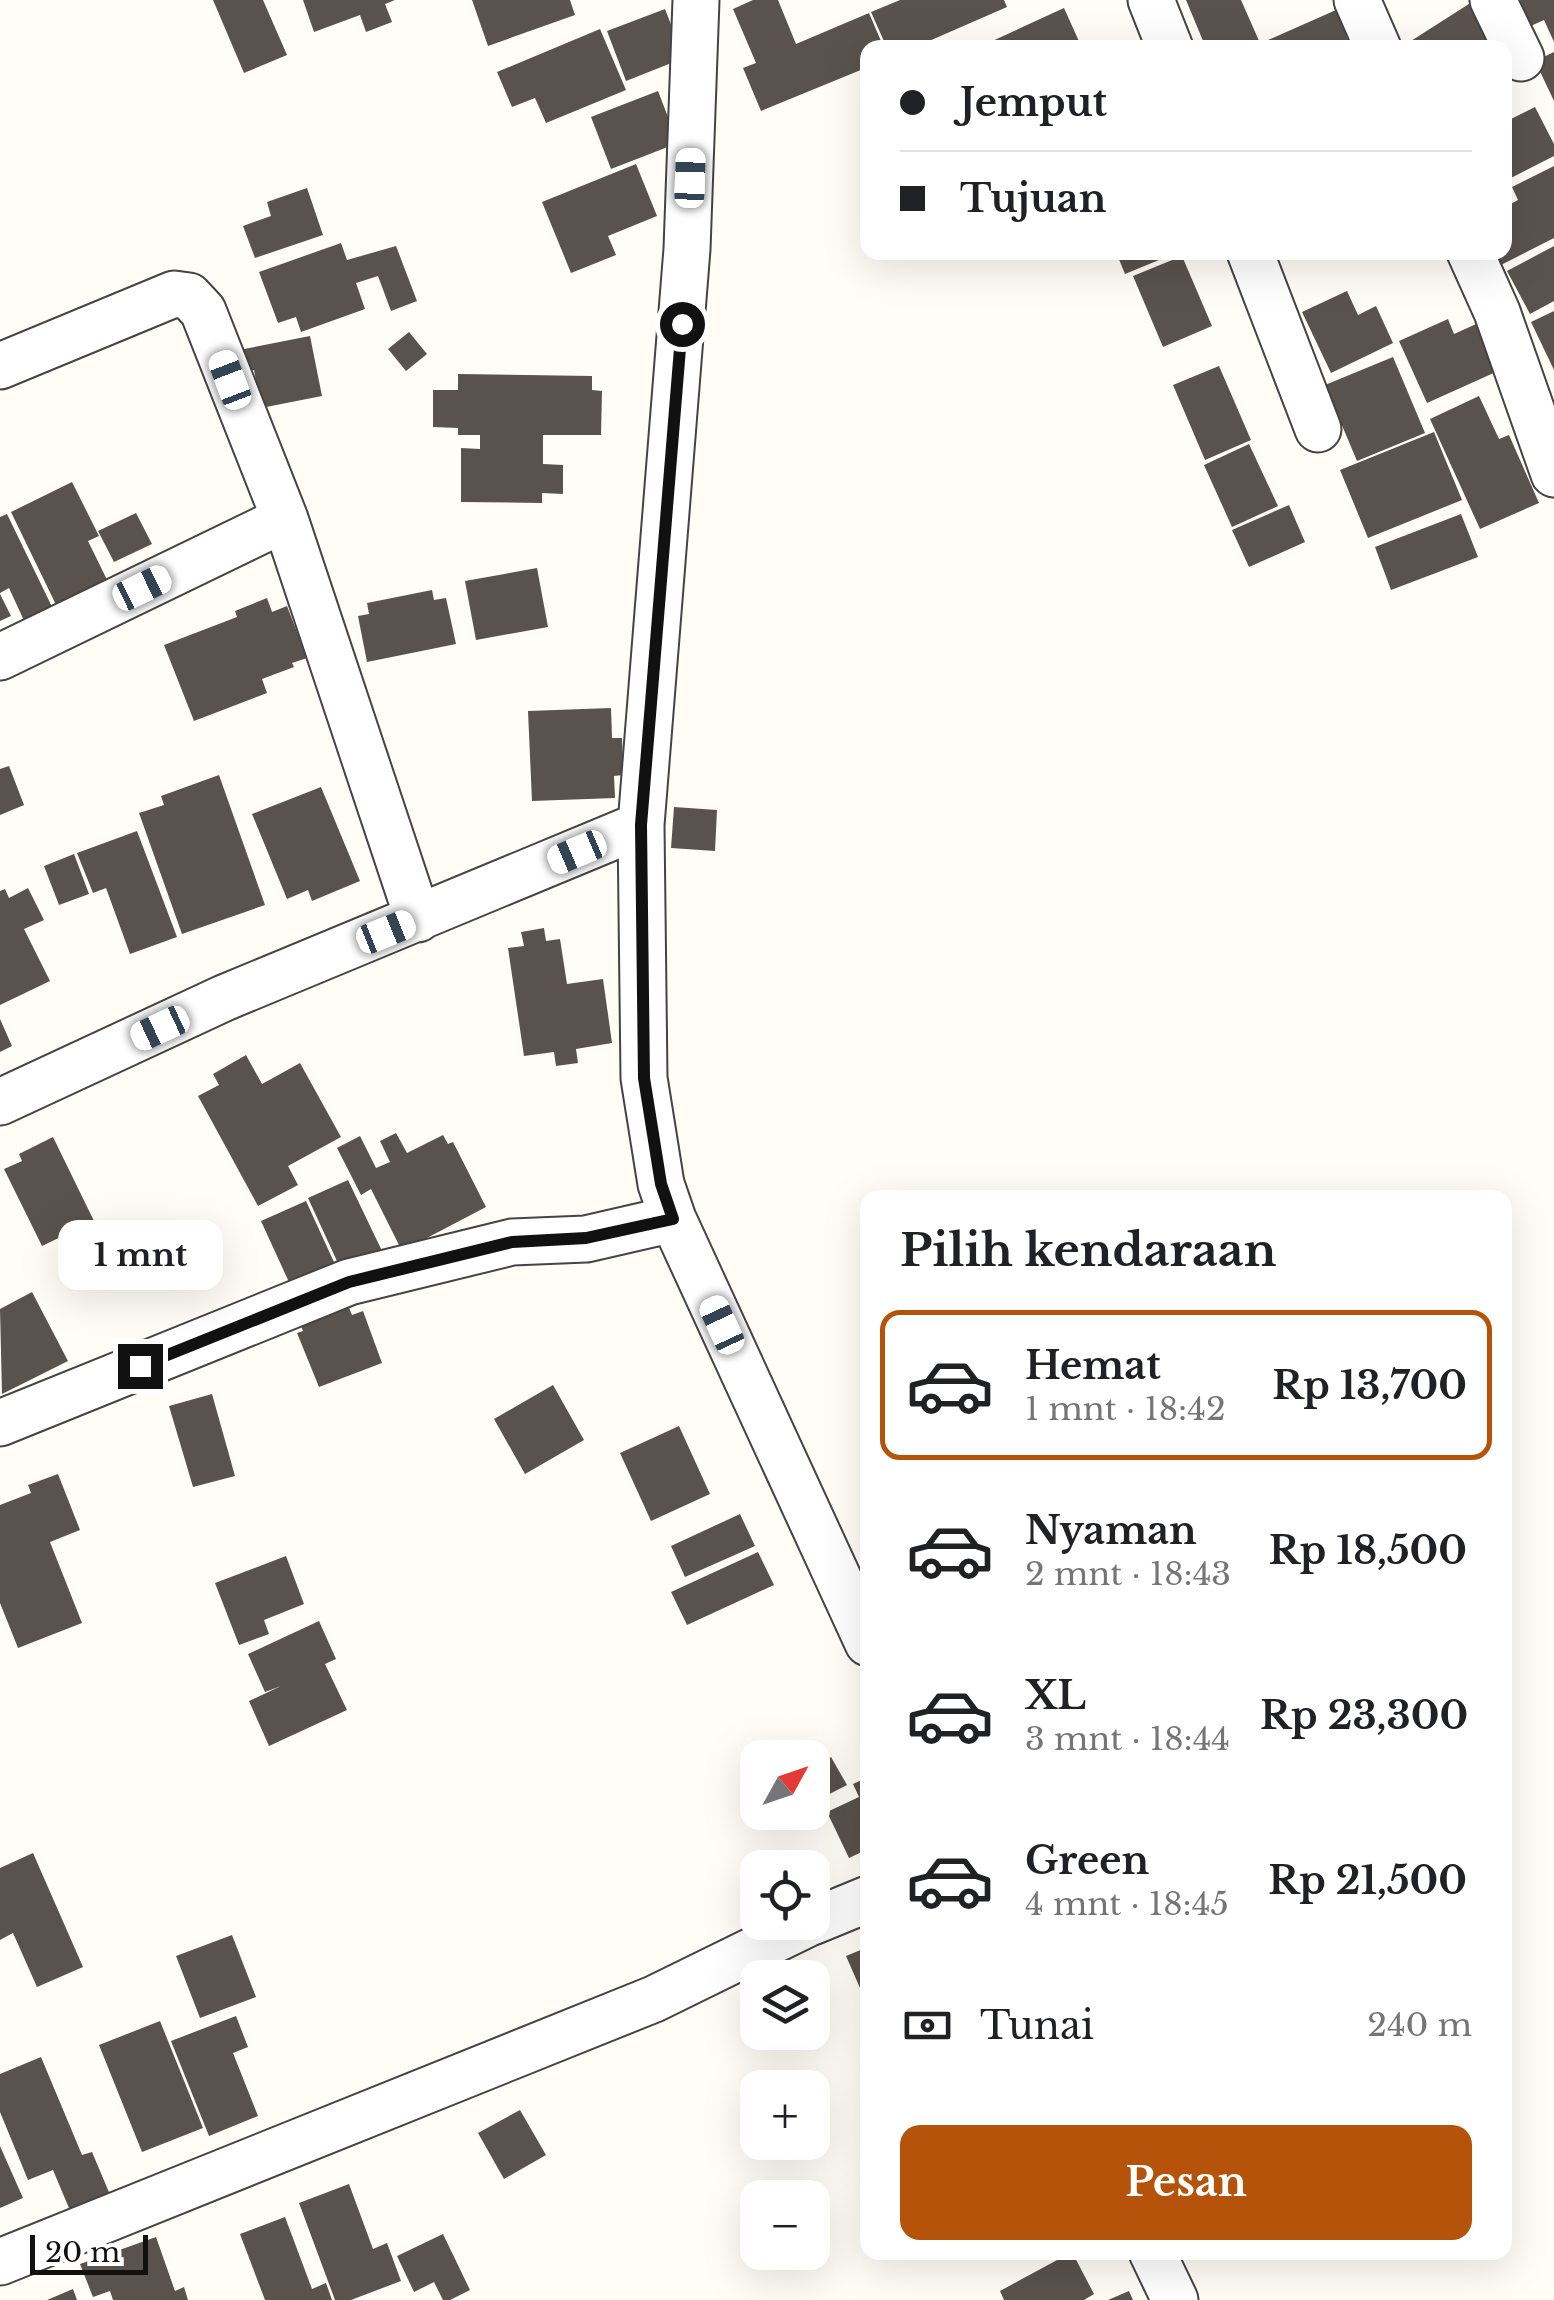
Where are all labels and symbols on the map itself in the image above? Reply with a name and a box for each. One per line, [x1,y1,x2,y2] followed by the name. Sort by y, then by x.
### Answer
[674,147,706,209] car
[660,302,705,347] route start
[205,347,255,413] car
[108,561,176,615] car
[544,826,610,878] car
[353,907,419,957] car
[126,1002,194,1054] car
[58,1221,222,1291] callout: 1 mnt
[696,1291,748,1359] car
[118,1344,163,1389] route end
[740,1740,830,1830] north arrow
[30,2230,148,2274] scale bar

